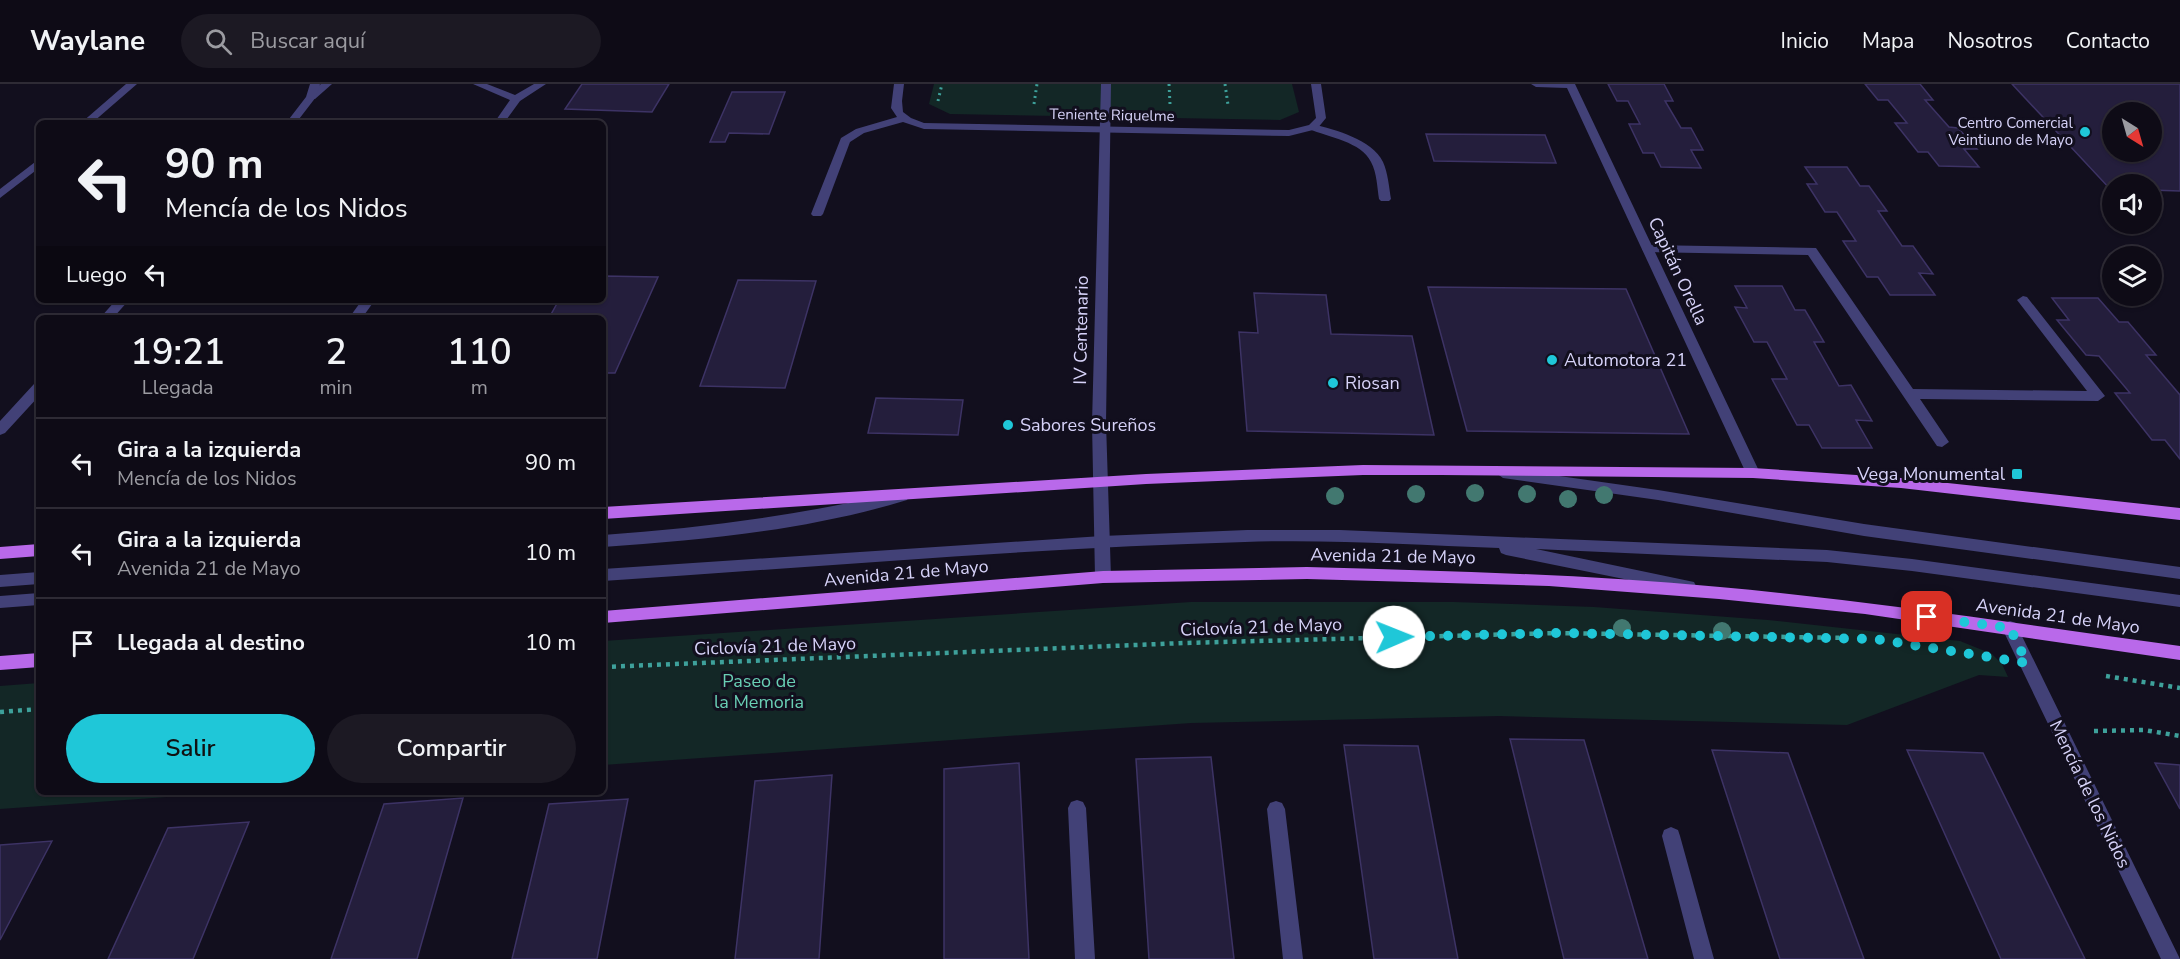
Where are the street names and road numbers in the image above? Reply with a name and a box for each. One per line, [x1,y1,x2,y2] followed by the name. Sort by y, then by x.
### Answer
[1049,104,1175,126] street label: Teniente Riquelme
[1642,213,1714,329] street label: Capitán Orella
[1068,275,1094,385] street label: IV Centenario
[1310,543,1476,569] street label: Avenida 21 de Mayo
[823,554,989,592] street label: Avenida 21 de Mayo
[1974,593,2142,639] street label: Avenida 21 de Mayo
[1180,612,1342,642] street label: Ciclovía 21 de Mayo
[694,631,856,661] street label: Ciclovía 21 de Mayo
[2044,716,2136,872] street label: Mencía de los Nidos

